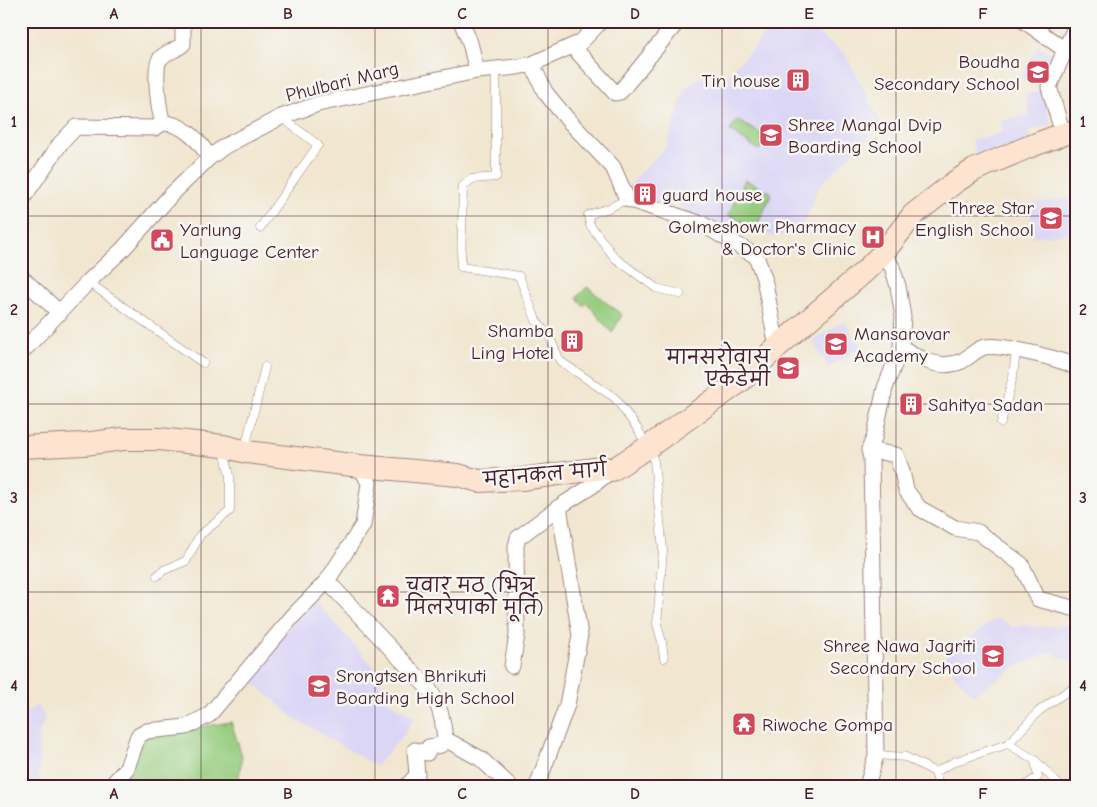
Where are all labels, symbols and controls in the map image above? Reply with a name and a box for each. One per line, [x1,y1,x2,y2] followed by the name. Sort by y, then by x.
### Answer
[110,5,119,23] text: A
[283,5,293,23] text: B
[457,5,467,23] text: C
[630,5,640,23] text: D
[804,5,814,23] text: E
[978,5,988,23] text: F
[874,51,1020,95] place label: Boudha Secondary School
[283,57,401,107] street label: Phulbari Marg
[1025,59,1051,85] school or university icon: Boudha Secondary School
[785,67,811,93] building icon: Tin house
[702,70,780,92] place label: Tin house
[11,113,17,131] text: 1
[1080,113,1086,131] text: 1
[788,114,942,158] place label: Shree Mangal Dvip Boarding School
[758,122,784,148] school or university icon: Shree Mangal Dvip Boarding School
[632,181,658,207] building icon: guard house
[662,184,762,206] place label: guard house
[915,197,1034,241] place label: Three Star English School
[1038,205,1064,231] school or university icon: Three Star English School
[668,216,856,260] place label: Golmeshowr Pharmacy & Doctor's Clinic
[180,219,319,263] place label: Yarlung Language Center
[860,224,886,250] hospital icon: Golmeshowr Pharmacy & Doctor's Clinic
[149,227,175,253] public building icon: Yarlung Language Center
[10,301,18,319] text: 2
[1079,301,1087,319] text: 2
[471,320,554,364] place label: Shamba Ling Hotel
[854,323,950,367] place label: Mansarovar Academy
[559,328,585,354] building icon: Shamba Ling Hotel
[823,331,849,357] school or university icon: Mansarovar Academy
[665,341,771,391] place label: मानसरोवास एकेडेमी
[775,355,801,381] school or university icon: मानसरोवास एकेडेमी
[898,391,924,417] building icon: Sahitya Sadan
[928,394,1043,416] place label: Sahitya Sadan
[481,454,609,491] street label: महानकल मार्ग
[10,489,18,507] text: 3
[1079,489,1087,507] text: 3
[405,570,544,622] place label: चुवार मठ (भित्र मिलरेपाको मूर्ति)
[375,583,401,609] temple icon: चुवार मठ (भित्र मिलरेपाको मूर्ति)
[823,635,976,679] place label: Shree Nawa Jagriti Secondary School
[980,643,1006,669] school or university icon: Shree Nawa Jagriti Secondary School
[336,665,515,709] place label: Srongtsen Bhrikuti Boarding High School
[306,673,332,699] school or university icon: Srongtsen Bhrikuti Boarding High School
[10,677,18,695] text: 4
[1079,677,1087,695] text: 4
[731,711,757,737] temple icon: Riwoche Gompa
[762,714,893,736] place label: Riwoche Gompa
[110,785,119,803] text: A
[283,785,293,803] text: B
[457,785,467,803] text: C
[630,785,640,803] text: D
[804,785,814,803] text: E
[978,785,988,803] text: F

